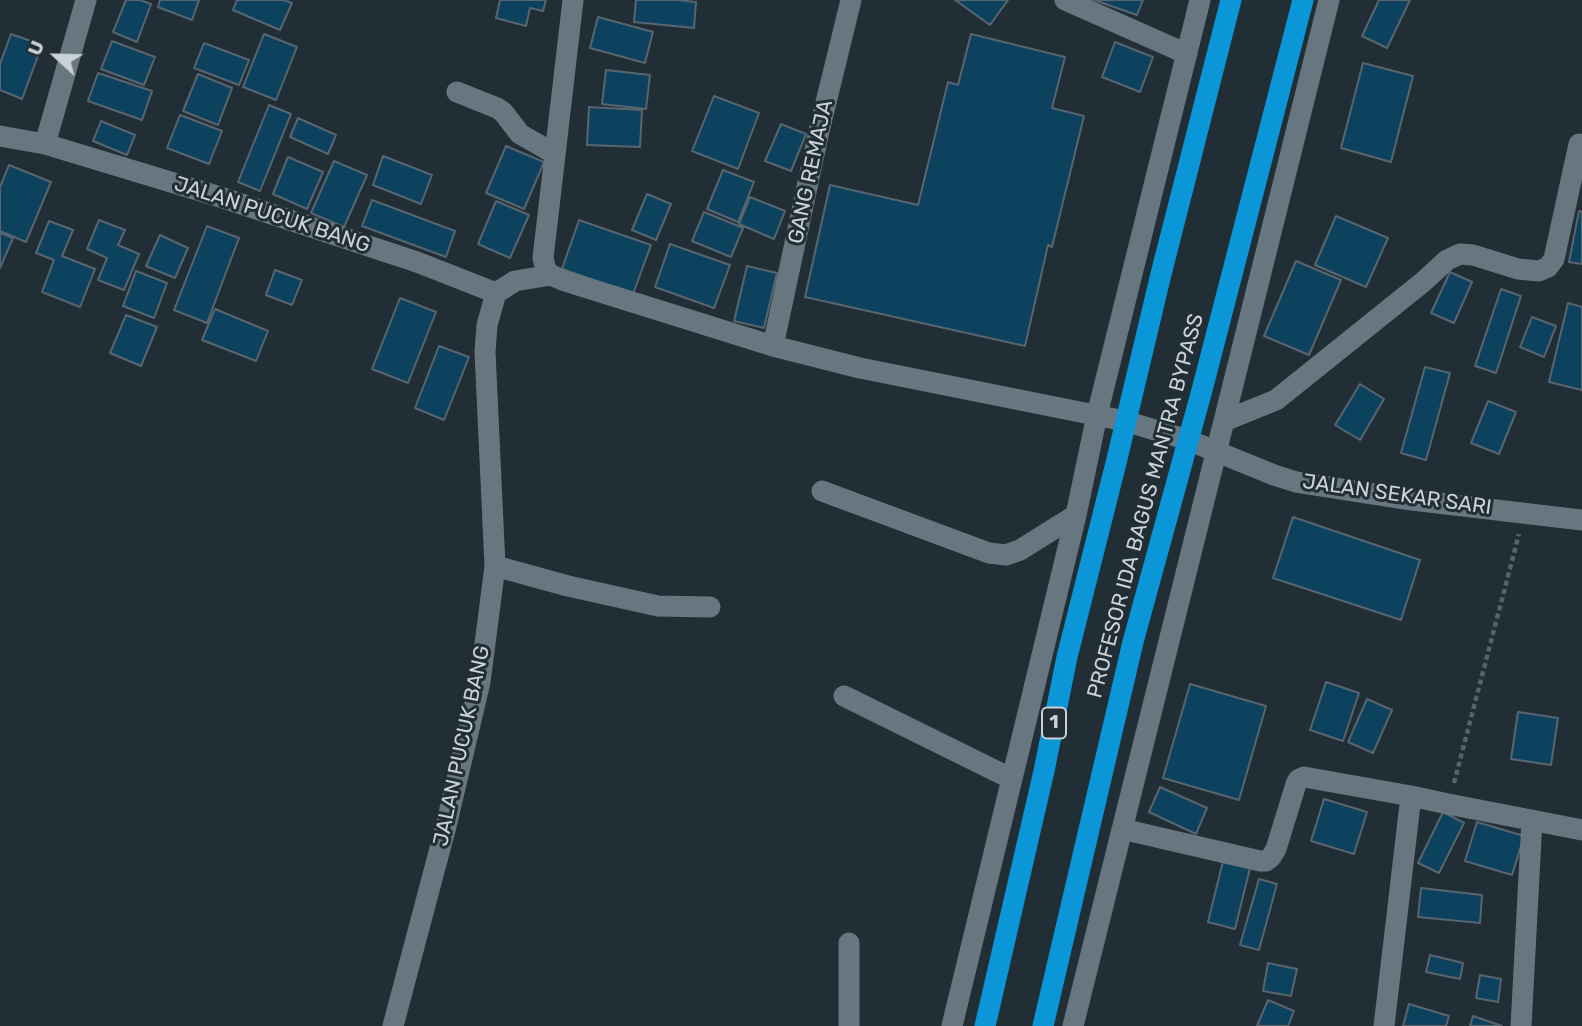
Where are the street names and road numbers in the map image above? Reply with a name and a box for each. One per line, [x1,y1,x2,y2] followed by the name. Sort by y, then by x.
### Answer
[783,98,839,246] street label: GANG REMAJA
[171,171,373,259] street label: JALAN PUCUK BANG
[1082,311,1210,701] street label: PROFESOR IDA BAGUS MANTRA BYPASS
[1301,469,1493,521] street label: JALAN SEKAR SARI
[428,643,496,849] street label: JALAN PUCUK BANG
[1042,708,1066,738] road number: 1

